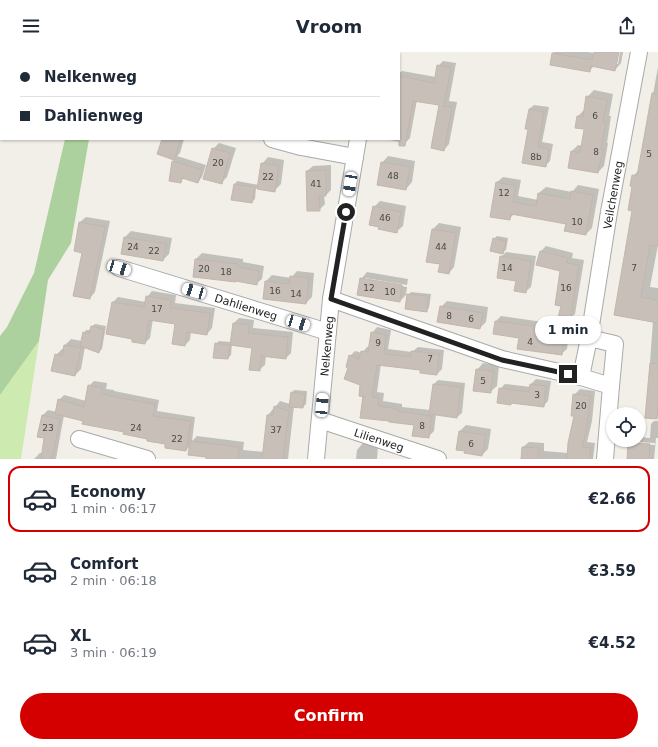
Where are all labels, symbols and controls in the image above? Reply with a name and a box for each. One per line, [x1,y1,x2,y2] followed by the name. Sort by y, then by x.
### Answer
[20,15,42,37] icon: menu
[616,15,638,37] icon: share
[296,16,362,37] text: Vroom
[44,68,137,86] text: Nelkenweg
[44,107,143,125] text: Dahlienweg
[592,111,598,121] house number: 6
[593,147,599,157] house number: 8
[646,149,652,159] house number: 5
[530,152,542,162] house number: 8b
[212,158,224,168] house number: 20
[601,160,626,230] street label: Veilchenweg
[342,171,358,197] car
[387,171,399,181] house number: 48
[262,172,274,182] house number: 22
[310,179,322,189] house number: 41
[498,188,510,198] house number: 12
[337,203,355,221] route start
[379,213,391,223] house number: 46
[571,217,583,227] house number: 10
[127,242,139,252] house number: 24
[435,242,447,252] house number: 44
[148,246,160,256] house number: 22
[106,259,132,277] car
[501,263,513,273] house number: 14
[631,263,637,273] house number: 7
[198,264,210,274] house number: 20
[220,267,232,277] house number: 18
[181,282,207,300] car
[363,283,375,293] house number: 12
[560,283,572,293] house number: 16
[269,286,281,296] house number: 16
[384,287,396,297] house number: 10
[290,289,302,299] house number: 14
[213,292,279,323] street label: Dahlienweg
[151,304,163,314] house number: 17
[446,311,452,321] house number: 8
[285,314,311,332] car
[468,314,474,324] house number: 6
[318,315,337,377] street label: Nelkenweg
[535,316,601,344] callout: 1 min
[548,322,588,337] text: 1 min
[527,337,533,347] house number: 4
[375,338,381,348] house number: 9
[427,354,433,364] house number: 7
[559,365,577,383] route end
[480,376,486,386] house number: 5
[534,390,540,400] house number: 3
[315,393,329,417] car
[575,401,587,411] house number: 20
[606,407,646,447] map controls
[606,407,646,447] button: locate
[419,421,425,431] house number: 8
[42,423,54,433] house number: 23
[130,423,142,433] house number: 24
[270,425,282,435] house number: 37
[352,426,405,455] street label: Lilienweg
[171,434,183,444] house number: 22
[468,439,474,449] house number: 6
[22,481,58,517] icon: car
[70,483,146,501] text: Economy
[589,490,636,508] text: €2.66
[70,501,157,516] text: 1 min · 06:17
[22,553,58,589] icon: car
[70,555,138,573] text: Comfort
[589,562,636,580] text: €3.59
[70,573,157,588] text: 2 min · 06:18
[22,625,58,661] icon: car
[70,627,91,645] text: XL
[589,634,636,652] text: €4.52
[70,645,157,660] text: 3 min · 06:19
[20,693,638,739] button: Confirm

